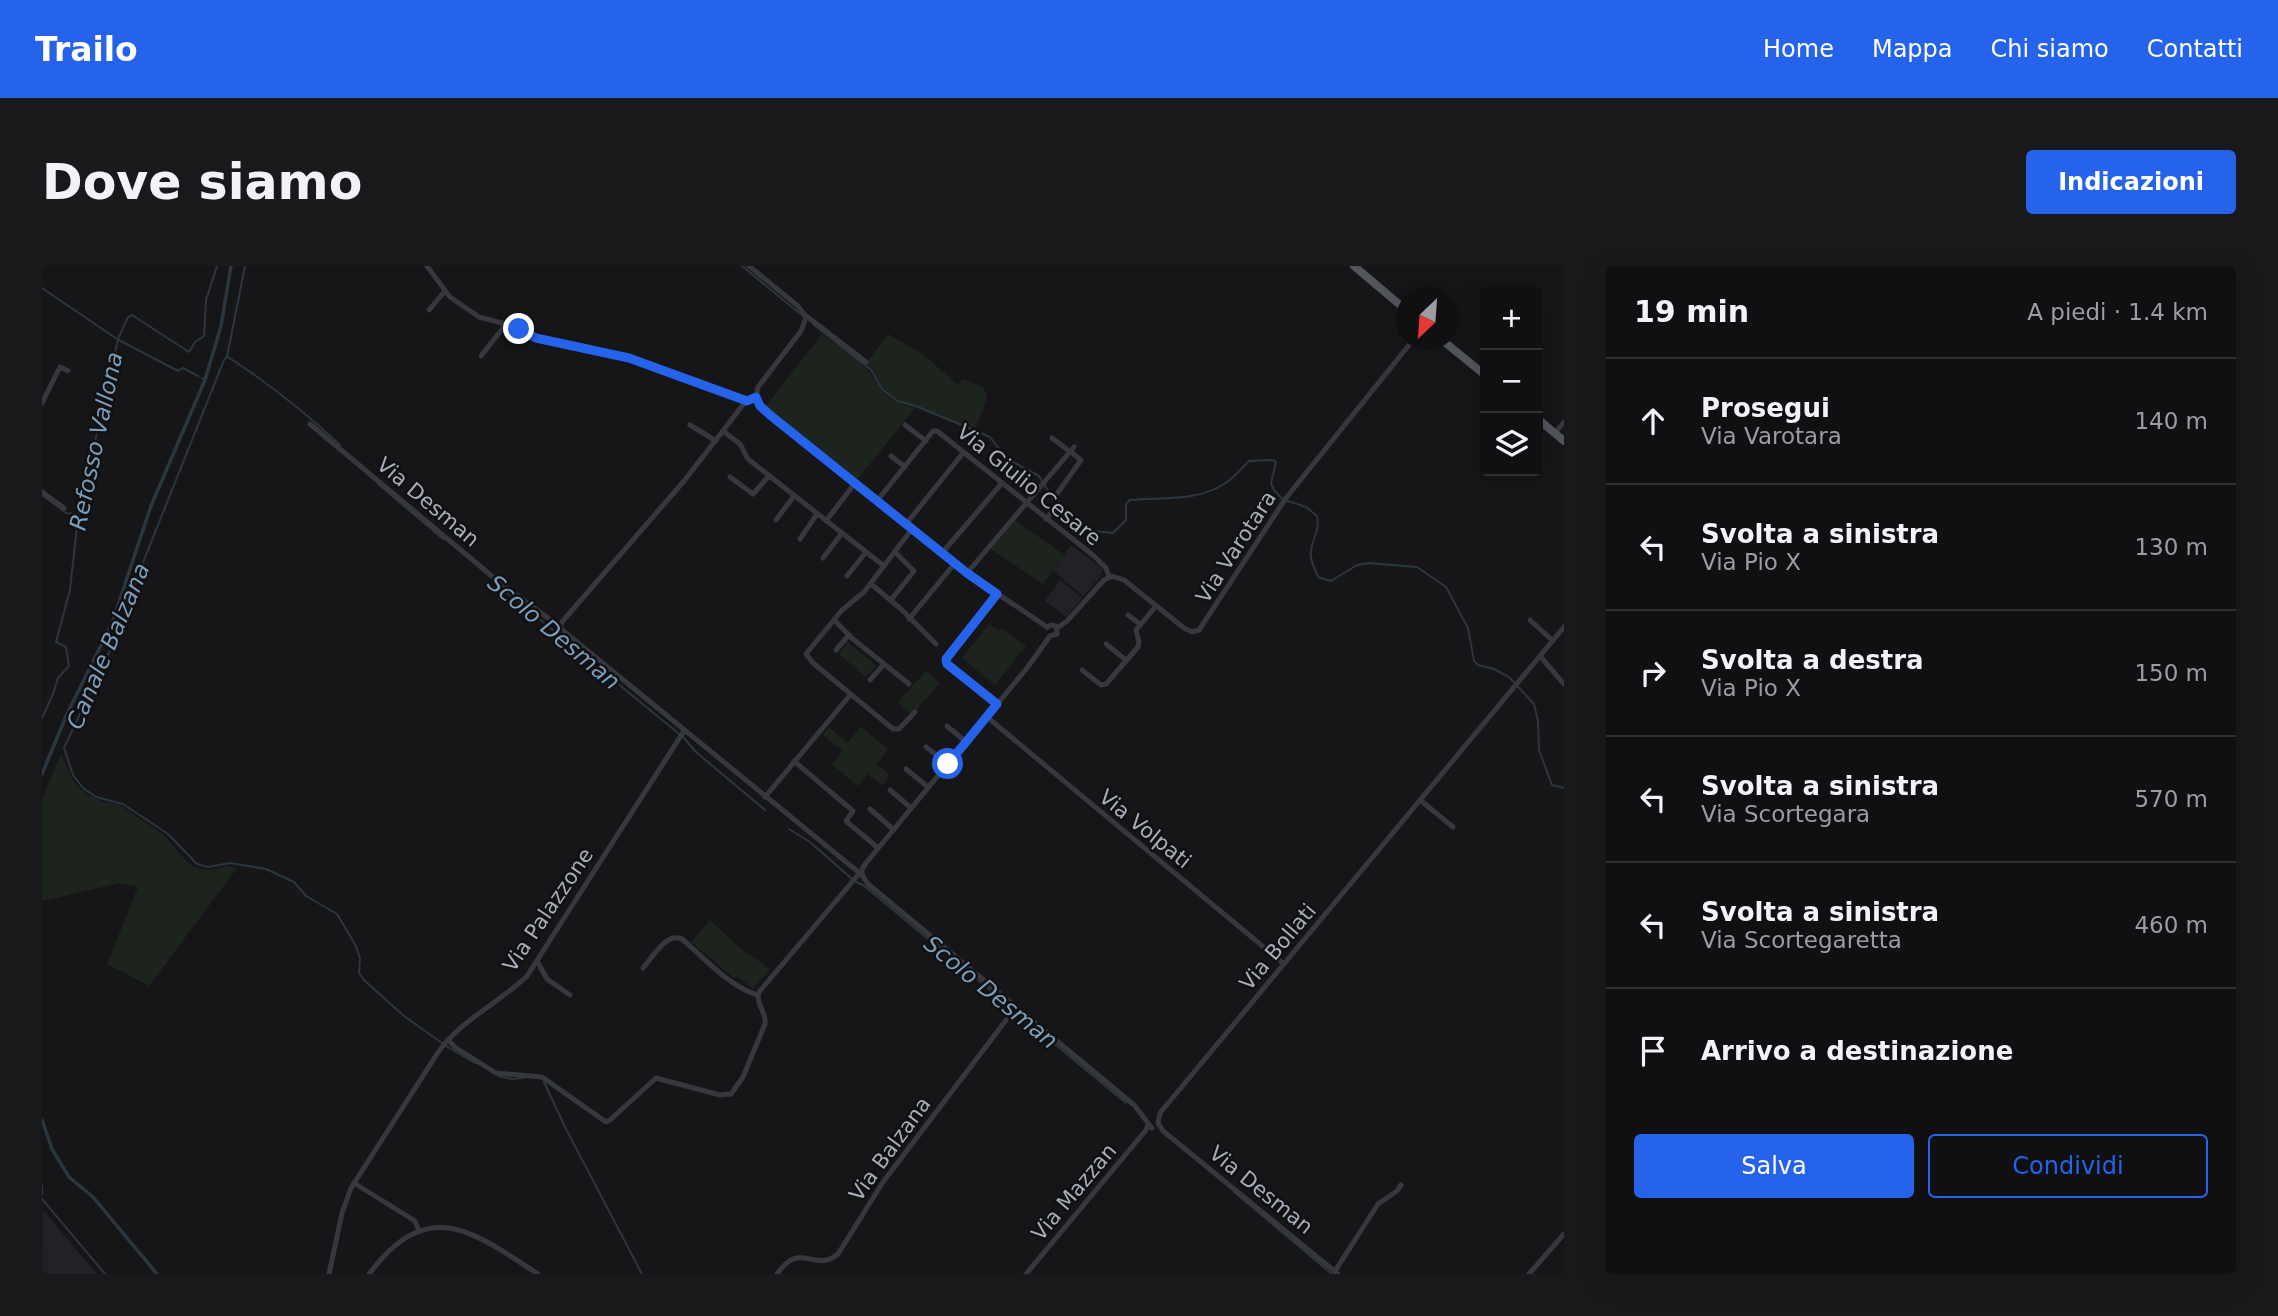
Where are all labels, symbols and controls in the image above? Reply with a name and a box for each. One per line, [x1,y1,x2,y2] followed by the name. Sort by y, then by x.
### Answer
[35,30,138,69] text: Trailo
[1763,35,1834,63] text: Home
[1872,35,1953,63] text: Mappa
[1991,35,2109,63] text: Chi siamo
[2147,35,2243,63] text: Contatti
[2026,150,2236,214] button: Indicazioni
[42,154,362,211] text: Dove siamo
[1396,287,1459,350] north arrow
[1480,287,1543,476] map controls
[1480,287,1543,350] button: +
[1634,294,1749,329] text: 19 min
[2027,299,2208,325] text: A piedi · 1.4 km
[503,313,534,344] route end
[64,350,128,532] water label: Refosso Vallona
[1480,350,1543,413] button: −
[1701,393,1830,423] text: Prosegui
[1634,402,1672,440] icon: ahead
[2134,408,2208,434] text: 140 m
[1480,413,1543,476] button: layers
[952,420,1106,550] street label: Via Giulio Cesare
[1701,423,1842,449] text: Via Varotara
[372,452,484,552] street label: Via Desman
[1191,487,1281,607] street label: Via Varotara
[1701,519,1939,549] text: Svolta a sinistra
[1634,528,1672,566] icon: left
[2134,534,2208,560] text: 130 m
[1701,549,1801,575] text: Via Pio X
[61,559,155,733] water label: Canale Balzana
[483,569,625,695] water label: Scolo Desman
[1701,645,1924,675] text: Svolta a destra
[1634,654,1672,692] icon: right
[2134,660,2208,686] text: 150 m
[1701,675,1801,701] text: Via Pio X
[932,748,963,779] route start
[1701,771,1939,801] text: Svolta a sinistra
[1634,780,1672,818] icon: left
[1094,785,1196,873] street label: Via Volpati
[2134,786,2208,812] text: 570 m
[1701,801,1870,827] text: Via Scortegara
[498,844,598,976] street label: Via Palazzone
[1701,897,1939,927] text: Svolta a sinistra
[1235,899,1321,995] street label: Via Bollati
[1634,906,1672,944] icon: left
[2134,912,2208,938] text: 460 m
[1701,927,1902,953] text: Via Scortegaretta
[919,930,1063,1054] water label: Scolo Desman
[1634,1032,1672,1070] icon: arrive
[1701,1036,2013,1066] text: Arrivo a destinazione
[844,1092,936,1206] street label: Via Balzana
[1634,1134,1914,1198] button: Salva
[1928,1134,2208,1198] button: Condividi
[1027,1139,1121,1245] street label: Via Mazzan
[1205,1141,1317,1239] street label: Via Desman

